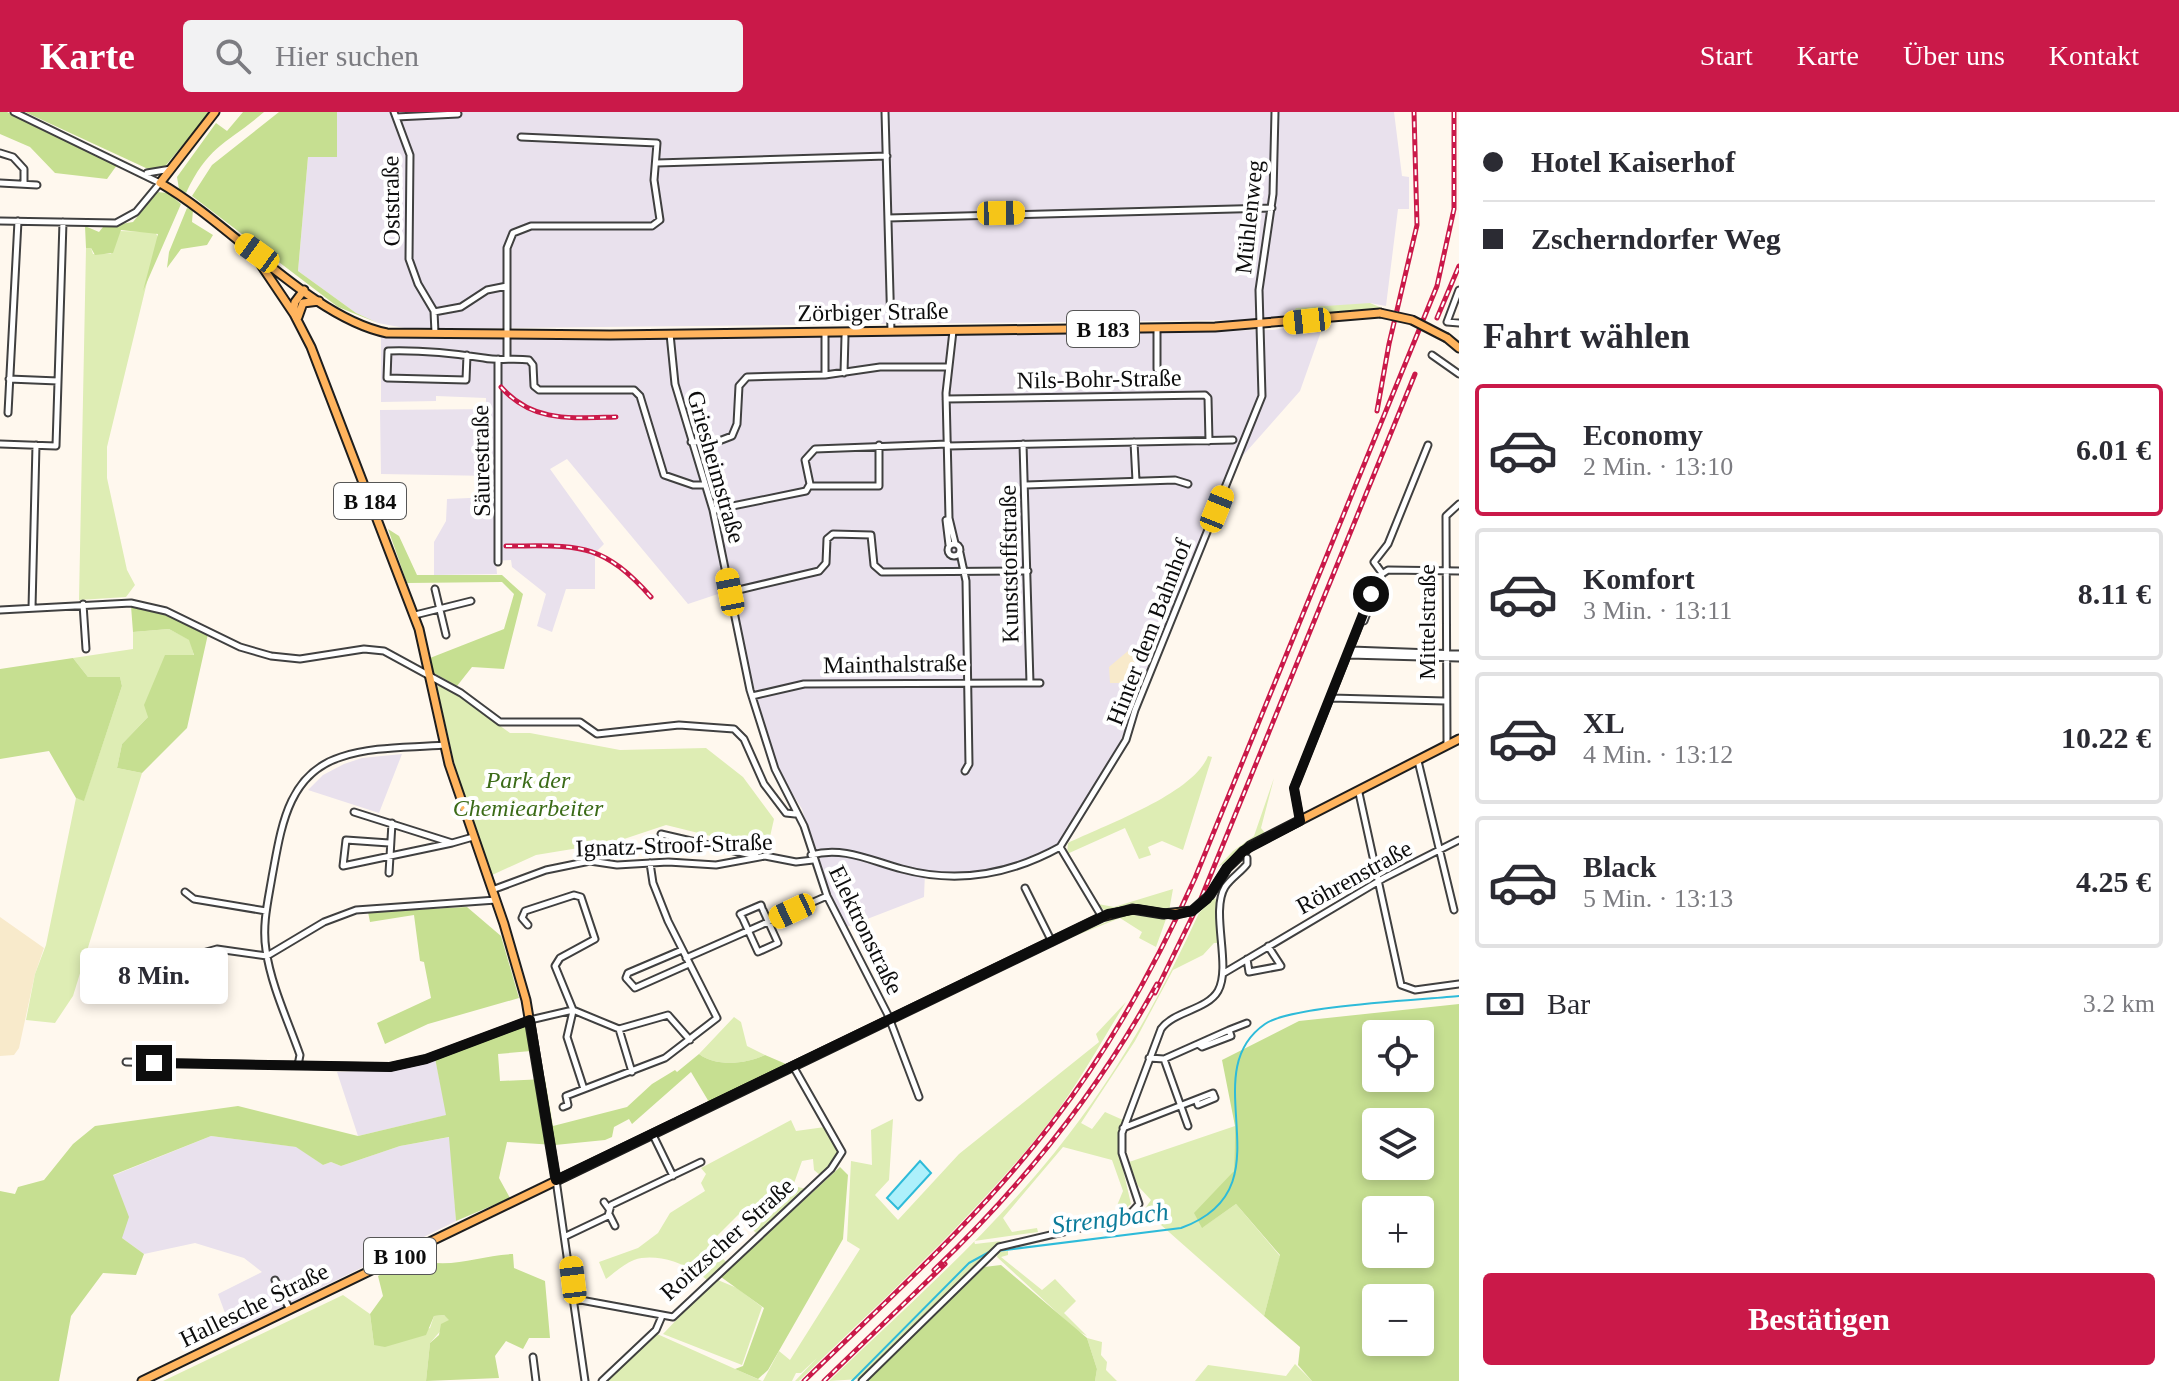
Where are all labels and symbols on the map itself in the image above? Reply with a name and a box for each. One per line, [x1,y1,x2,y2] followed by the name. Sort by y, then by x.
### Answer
[377,155,405,247] street label: Oststraße
[1230,159,1268,275] street label: Mühlenweg
[977,201,1025,225] car
[231,229,283,277] car
[797,298,949,326] street label: Zörbiger Straße
[1282,307,1332,335] car
[1067,311,1139,347] road number: B 183
[1016,365,1182,393] street label: Nils-Bohr-Straße
[682,388,750,546] street label: Griesheimstraße
[467,405,495,517] street label: Säurestraße
[1197,482,1237,536] car
[334,483,406,519] road number: B 184
[995,485,1023,643] street label: Kunststoffstraße
[1102,535,1196,729] street label: Hinter dem Bahnhof
[1414,564,1440,680] street label: Mittelstraße
[714,566,746,618] car
[1353,576,1389,612] route start
[823,650,967,678] street label: Mainthalstraße
[453,767,604,821] park label: Park der Chemiearbeiter
[575,829,773,861] street label: Ignatz-Stroof-Straße
[1292,835,1416,919] street label: Röhrenstraße
[824,861,908,999] street label: Elektronstraße
[765,890,819,932] car
[80,947,228,1003] callout: 8 Min.
[136,1045,172,1081] route end
[655,1172,799,1306] street label: Roitzscher Straße
[1050,1197,1170,1240] water label: Strengbach
[364,1238,436,1274] road number: B 100
[558,1255,588,1305] car
[176,1258,332,1352] street label: Hallesche Straße

